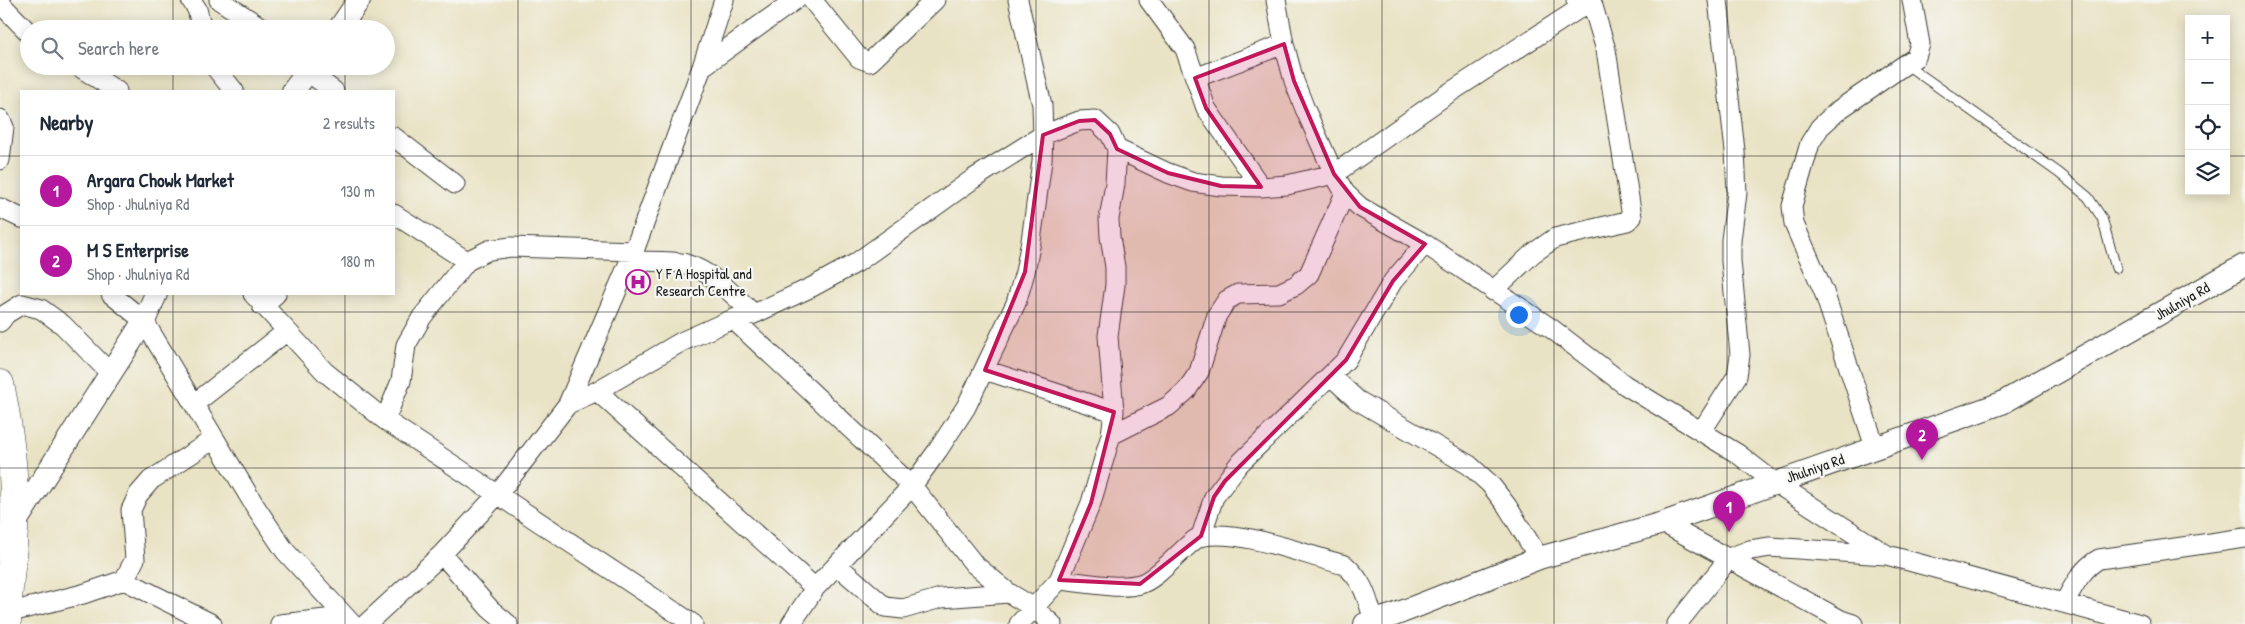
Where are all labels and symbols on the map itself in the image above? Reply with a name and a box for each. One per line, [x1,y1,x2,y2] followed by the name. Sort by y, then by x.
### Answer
[656,263,752,301] place label: Y F A Hospital and Research Centre
[625,269,651,295] hospital icon: Y F A Hospital and Research Centre
[2151,277,2213,325] street label: Jhulniya Rd
[1506,302,1532,328] your location
[1906,419,1938,460] pin: 2
[1783,448,1847,488] street label: Jhulniya Rd
[1713,491,1745,532] pin: 1

